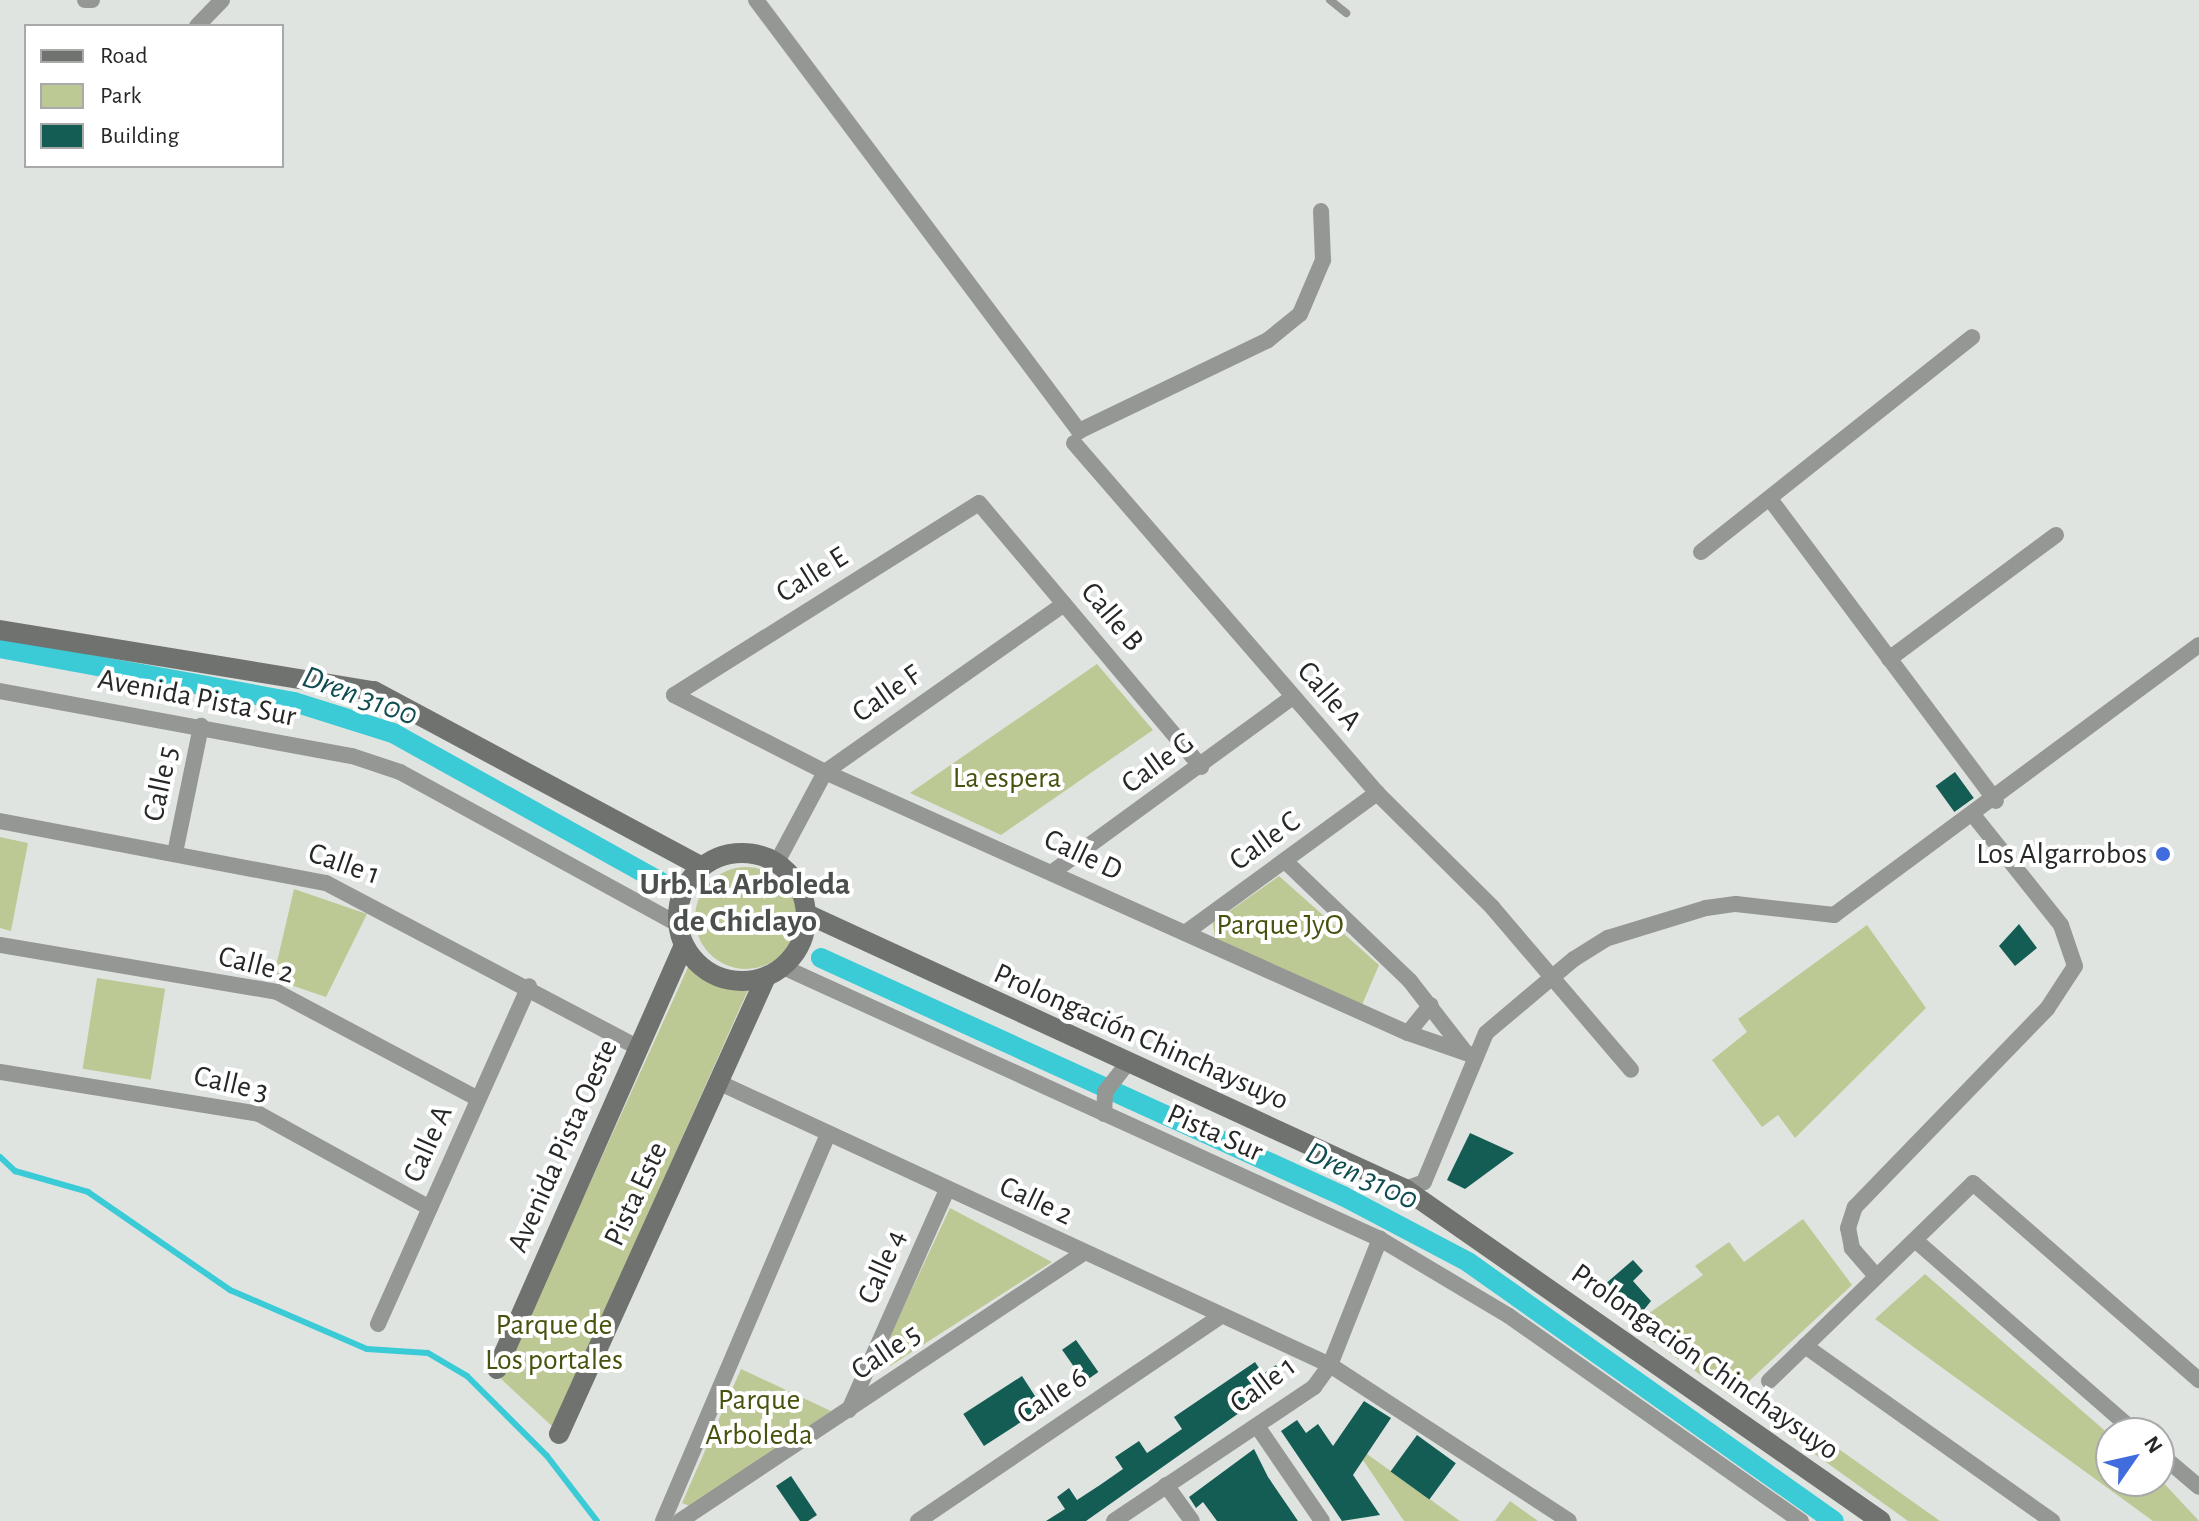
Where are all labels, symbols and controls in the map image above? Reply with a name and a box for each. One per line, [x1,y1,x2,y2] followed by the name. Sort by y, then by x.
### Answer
[24,24,284,168] legend
[100,44,148,68] text: Road
[100,84,141,108] text: Park
[100,124,179,148] text: Building
[770,539,854,611] street label: Calle E
[1073,575,1151,659] street label: Calle B
[1289,654,1369,738] street label: Calle A
[297,657,423,735] water label: Dren 3100
[846,657,928,731] street label: Calle F
[95,661,299,735] street label: Avenida Pista Sur
[1115,725,1201,801] street label: Calle G
[136,743,186,825] street label: Calle 5
[953,760,1061,796] park label: La espera
[1223,803,1307,879] street label: Calle C
[1038,821,1128,889] street label: Calle D
[303,835,385,893] street label: Calle 1
[1976,836,2147,872] place label: Los Algarrobos
[2154,845,2172,863] marker: Los Algarrobos
[640,866,850,941] district label: Urb. La Arboleda de Chiclayo
[1216,907,1344,943] park label: Parque JyO
[214,938,298,992] street label: Calle 2
[988,956,1294,1118] street label: Prolongación Chinchaysuyo
[500,1034,626,1258] street label: Avenida Pista Oeste
[190,1058,272,1110] street label: Calle 3
[1161,1096,1269,1170] street label: Pista Sur
[395,1100,461,1188] street label: Calle A
[1299,1133,1425,1219] water label: Dren 3100
[596,1136,676,1252] street label: Pista Este
[994,1168,1078,1234] street label: Calle 2
[850,1224,914,1310] street label: Calle 4
[1564,1256,1846,1468] street label: Prolongación Chinchaysuyo
[485,1307,623,1378] park label: Parque de Los portales
[845,1316,927,1388] street label: Calle 5
[1223,1349,1303,1421] street label: Calle 1
[1010,1360,1094,1432] street label: Calle 6
[705,1382,813,1452] park label: Parque Arboleda
[2095,1417,2175,1497] north arrow
[2140,1432,2167,1457] text: N

